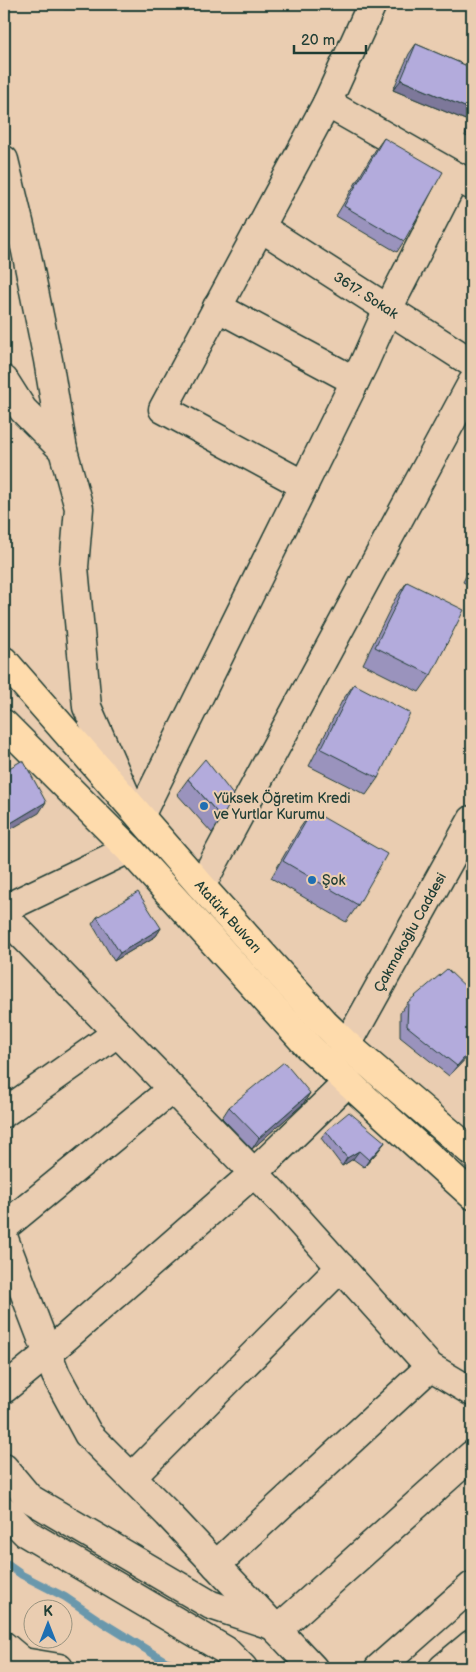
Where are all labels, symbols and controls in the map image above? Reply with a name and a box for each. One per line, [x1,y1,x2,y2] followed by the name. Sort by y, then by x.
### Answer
[294,22,366,54] scale bar
[301,31,335,50] text: 20 m
[330,268,401,323] street label: 3617. Sokak
[213,789,351,823] place label: Yüksek Öğretim Kredi ve Yurtlar Kurumu
[198,800,210,812] marker: Yüksek Öğretim Kredi ve Yurtlar Kurumu
[370,870,450,995] street label: Çakmakoğlu Caddesi
[322,872,345,889] place label: Şok
[306,874,318,886] marker: Şok
[191,877,265,957] street label: Atatürk Bulvarı
[22,1600,72,1650] north arrow
[43,1603,53,1620] text: K

